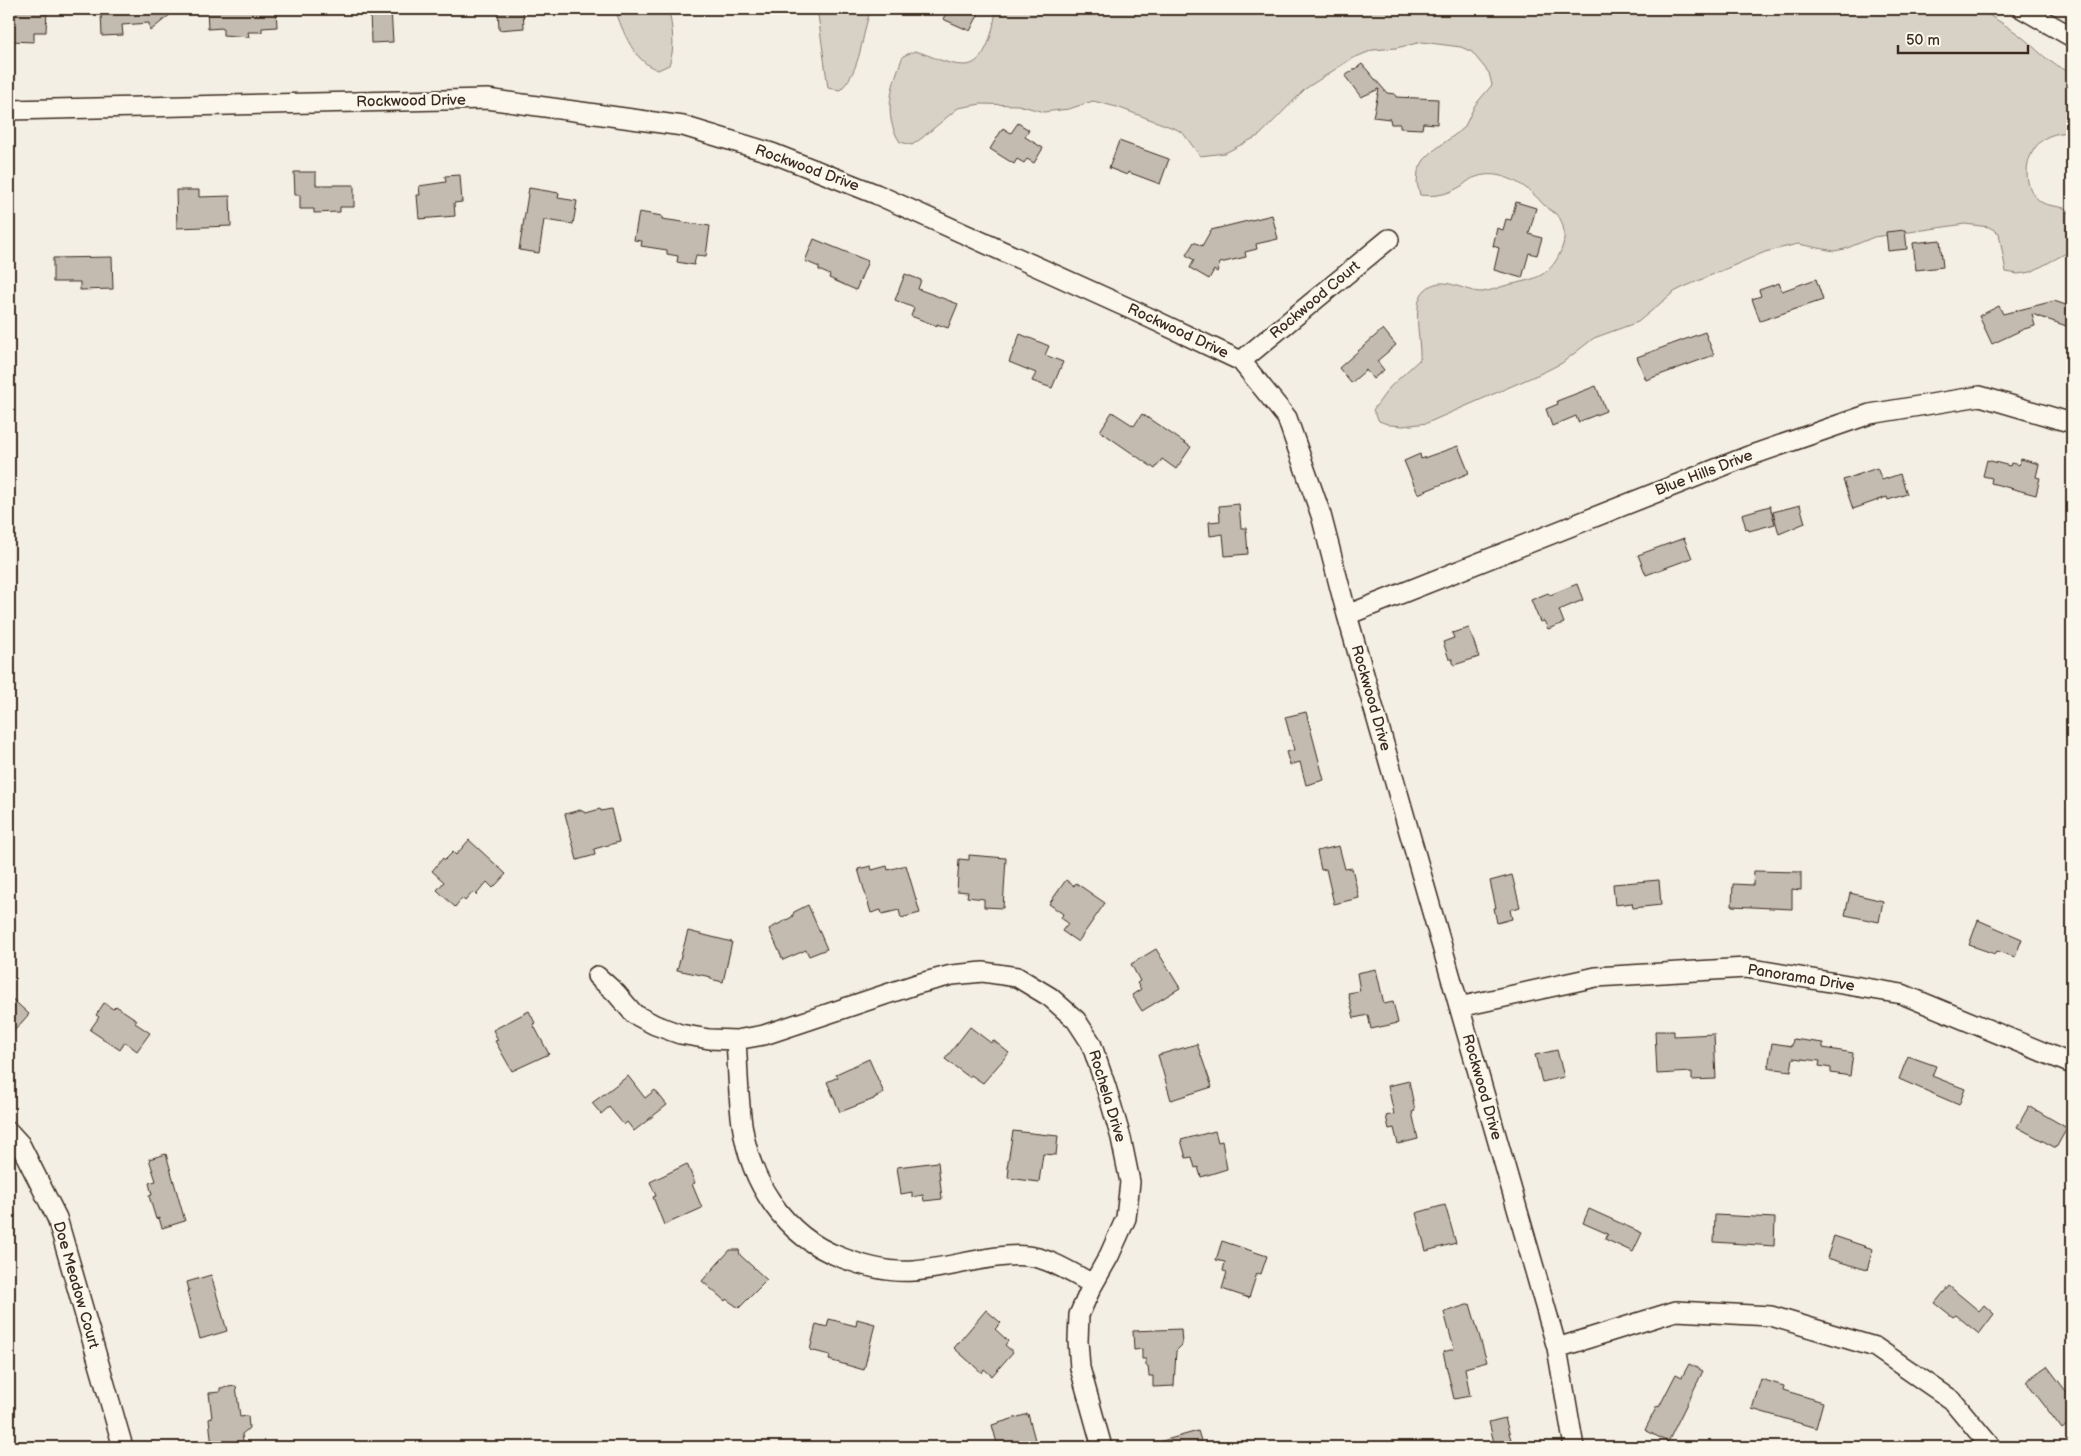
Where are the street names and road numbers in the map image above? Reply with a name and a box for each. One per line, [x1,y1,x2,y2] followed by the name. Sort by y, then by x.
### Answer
[356,91,466,111] street label: Rockwood Drive
[752,140,862,196] street label: Rockwood Drive
[1266,257,1364,343] street label: Rockwood Court
[1124,299,1232,363] street label: Rockwood Drive
[1653,446,1755,500] street label: Blue Hills Drive
[1347,643,1395,753] street label: Rockwood Drive
[1746,960,1856,996] street label: Panorama Drive
[1458,1032,1506,1142] street label: Rockwood Drive
[1084,1048,1130,1144] street label: Rochela Drive
[49,1219,103,1351] street label: Doe Meadow Court

